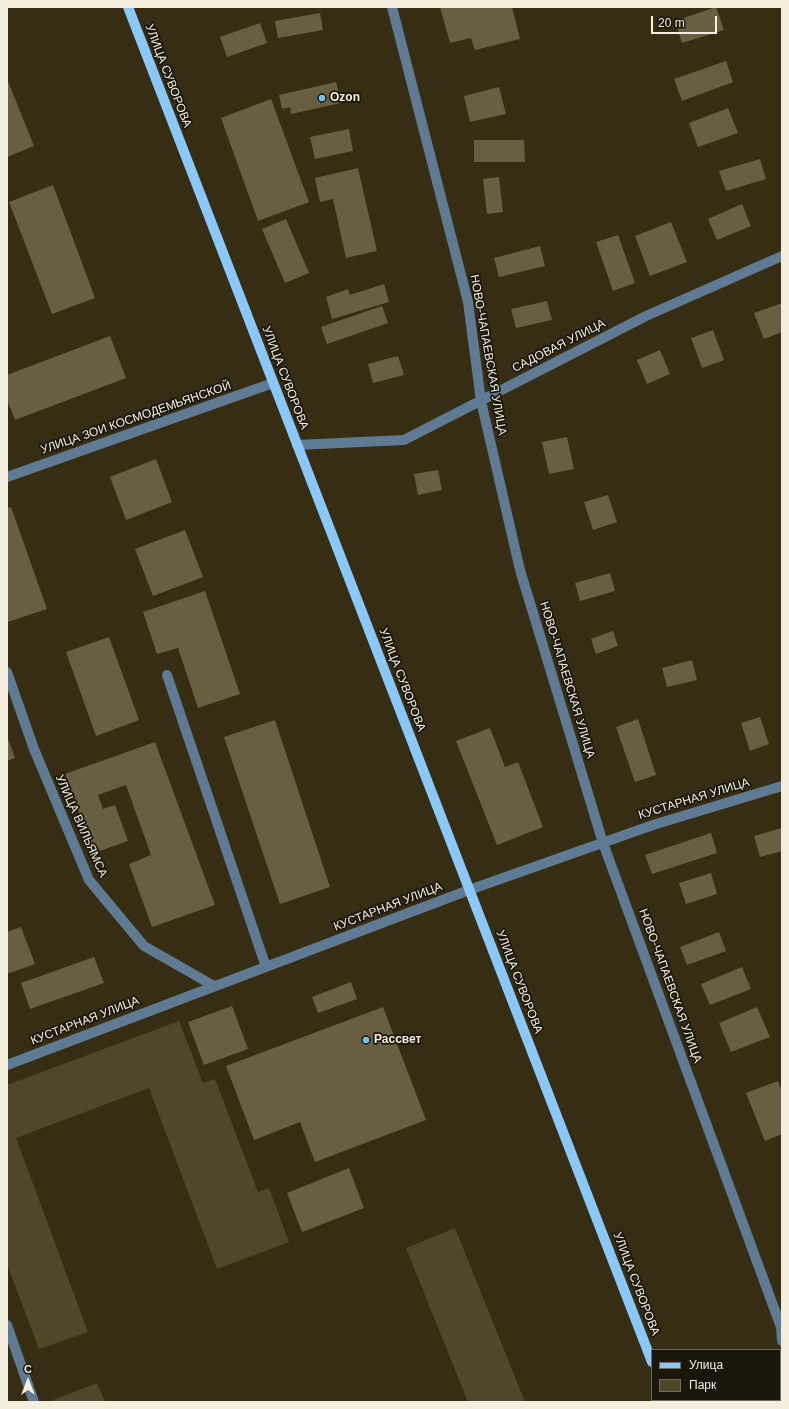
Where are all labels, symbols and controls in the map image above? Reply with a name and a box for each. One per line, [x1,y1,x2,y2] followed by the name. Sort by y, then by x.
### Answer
[653,8,719,34] scale bar
[658,16,685,30] text: 20 m
[142,22,194,130] street label: УЛИЦА СУВОРОВА
[330,91,360,105] place label: Ozon
[317,93,327,103] marker: Ozon
[467,273,509,437] street label: НОВО-ЧАПАЕВСКАЯ УЛИЦА
[510,316,608,376] street label: САДОВАЯ УЛИЦА
[259,324,311,432] street label: УЛИЦА СУВОРОВА
[39,379,233,457] street label: УЛИЦА ЗОИ КОСМОДЕМЬЯНСКОЙ
[536,600,598,760] street label: НОВО-ЧАПАЕВСКАЯ УЛИЦА
[376,626,428,734] street label: УЛИЦА СУВОРОВА
[52,772,110,880] street label: УЛИЦА ВИЛЬЯМСА
[637,775,751,823] street label: КУСТАРНАЯ УЛИЦА
[332,880,444,934] street label: КУСТАРНАЯ УЛИЦА
[635,907,705,1065] street label: НОВО-ЧАПАЕВСКАЯ УЛИЦА
[493,928,545,1036] street label: УЛИЦА СУВОРОВА
[29,994,141,1048] street label: КУСТАРНАЯ УЛИЦА
[374,1033,421,1047] place label: Рассвет
[361,1035,371,1045] marker: Рассвет
[610,1230,662,1338] street label: УЛИЦА СУВОРОВА
[651,1349,781,1401] legend
[689,1358,723,1372] text: Улица
[8,1361,48,1401] north arrow
[24,1363,32,1375] text: С
[689,1378,716,1392] text: Парк

